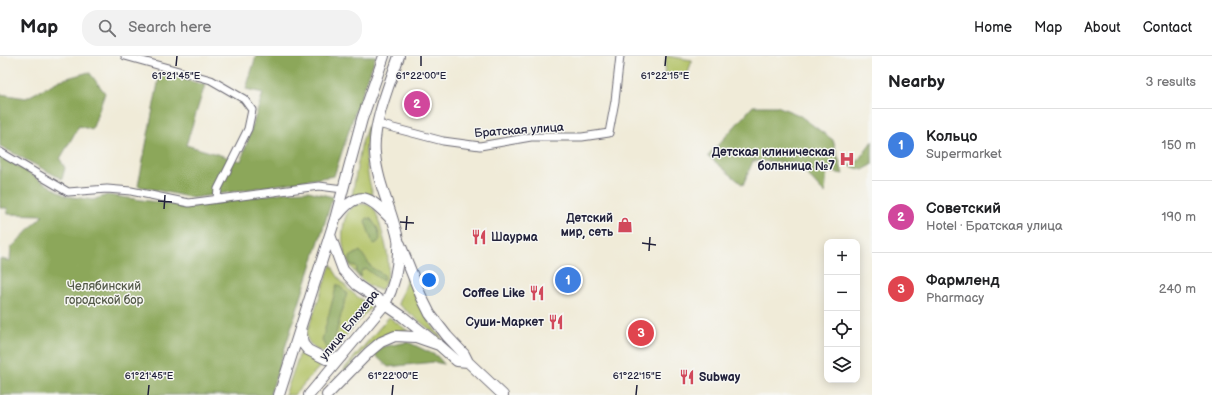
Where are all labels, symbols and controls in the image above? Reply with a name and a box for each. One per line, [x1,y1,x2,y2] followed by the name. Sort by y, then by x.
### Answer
[82,10,362,46] search box
[20,16,58,39] text: Map
[96,17,118,39] icon: search
[128,18,211,37] text: Search here
[974,19,1012,36] text: Home
[1034,19,1062,36] text: Map
[1084,19,1121,36] text: About
[1143,19,1192,36] text: Contact
[152,70,201,82] text: 61°21'45"E
[396,70,447,82] text: 61°22'00"E
[641,70,690,82] text: 61°22'15"E
[888,72,945,92] text: Nearby
[1145,74,1196,90] text: 3 results
[404,89,430,119] pin: 2
[474,120,564,141] street label: Братская улица
[926,127,978,146] text: Кольцо
[898,137,904,153] text: 1
[1162,137,1196,153] text: 150 m
[712,145,835,174] place label: Детская клиническая больница №7
[926,146,1002,162] text: Supermarket
[838,150,856,168] hospital icon: Детская клиническая больница №7
[926,199,1001,218] text: Советский
[897,209,905,225] text: 2
[1162,209,1196,225] text: 190 m
[561,211,614,240] place label: Детский мир, сеть
[616,216,634,234] shop icon: Детский мир, сеть
[926,218,1063,234] text: Hotel · Братская улица
[470,228,488,246] restaurant icon: Шаурма
[491,230,539,245] place label: Шаурма
[824,239,860,383] map controls
[824,239,860,275] button: +
[555,265,581,295] pin: 1
[419,270,439,290] your location
[926,271,999,290] text: Фармленд
[824,275,860,311] button: −
[65,279,144,308] park label: Челябинский городской бор
[897,281,905,297] text: 3
[1159,281,1196,297] text: 240 m
[528,284,546,302] restaurant icon: Coffee Like
[463,286,525,301] place label: Coffee Like
[316,287,382,364] street label: улица Блюхера
[926,290,984,306] text: Pharmacy
[824,311,860,347] button: locate
[547,313,565,331] restaurant icon: Суши-Маркет
[466,315,544,330] place label: Суши-Маркет
[628,318,654,348] pin: 3
[824,347,860,383] button: layers
[678,368,696,386] restaurant icon: Subway
[125,370,174,382] text: 61°21'45"E
[368,370,419,382] text: 61°22'00"E
[613,370,662,382] text: 61°22'15"E
[699,370,741,385] place label: Subway

